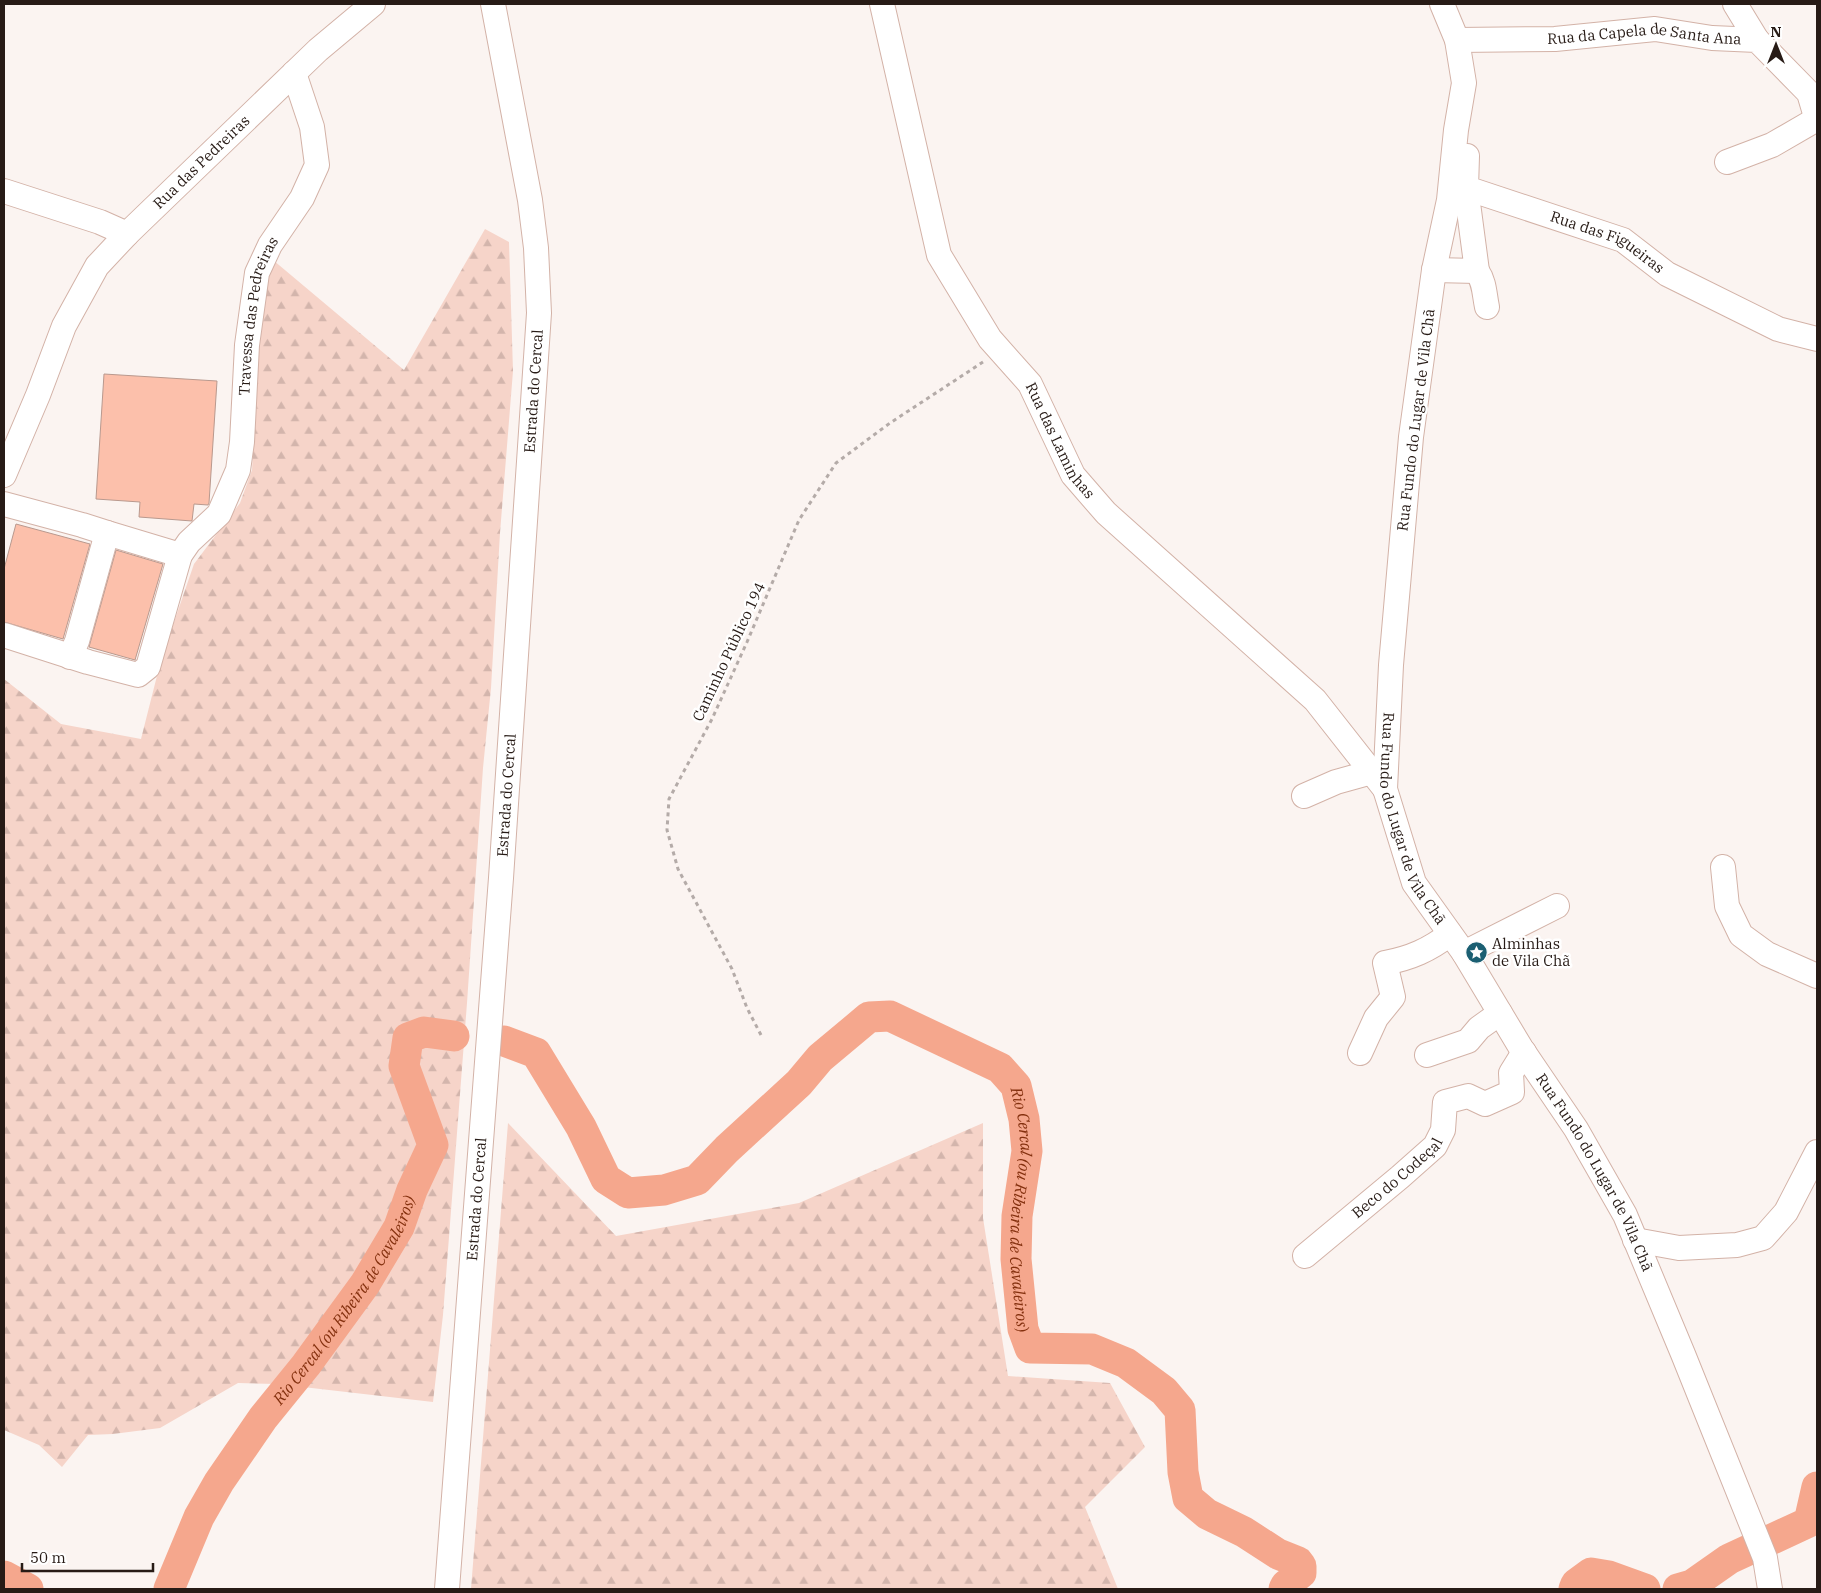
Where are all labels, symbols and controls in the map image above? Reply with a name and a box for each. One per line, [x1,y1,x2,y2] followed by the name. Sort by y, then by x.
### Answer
[1547,19,1742,48] street label: Rua da Capela de Santa Ana
[1751,20,1801,70] north arrow
[1770,23,1782,41] text: N
[149,111,254,213] street label: Rua das Pedreiras
[1548,207,1668,277] street label: Rua das Figueiras
[234,232,282,396] street label: Travessa das Pedreiras
[1392,308,1439,532] street label: Rua Fundo do Lugar de Vila Chã
[520,329,547,453] street label: Estrada do Cercal
[1022,379,1099,502] street label: Rua das Laminhas
[688,579,769,724] street label: Caminho Público 194
[1376,712,1451,928] street label: Rua Fundo do Lugar de Vila Chã
[492,733,520,858] street label: Estrada do Cercal
[1492,934,1570,970] place label: Alminhas de Vila Chã
[1464,941,1488,965] place icon: Alminhas de Vila Chã
[1532,1070,1657,1274] street label: Rua Fundo do Lugar de Vila Chã
[1006,1084,1037,1335] water label: Rio Cercal (ou Ribeira de Cavaleiros)
[1348,1134,1447,1222] street label: Beco do Codeçal
[462,1137,490,1261] street label: Estrada do Cercal
[268,1193,419,1409] water label: Rio Cercal (ou Ribeira de Cavaleiros)
[22,1540,154,1572] scale bar
[30,1548,66,1567] text: 50 m

